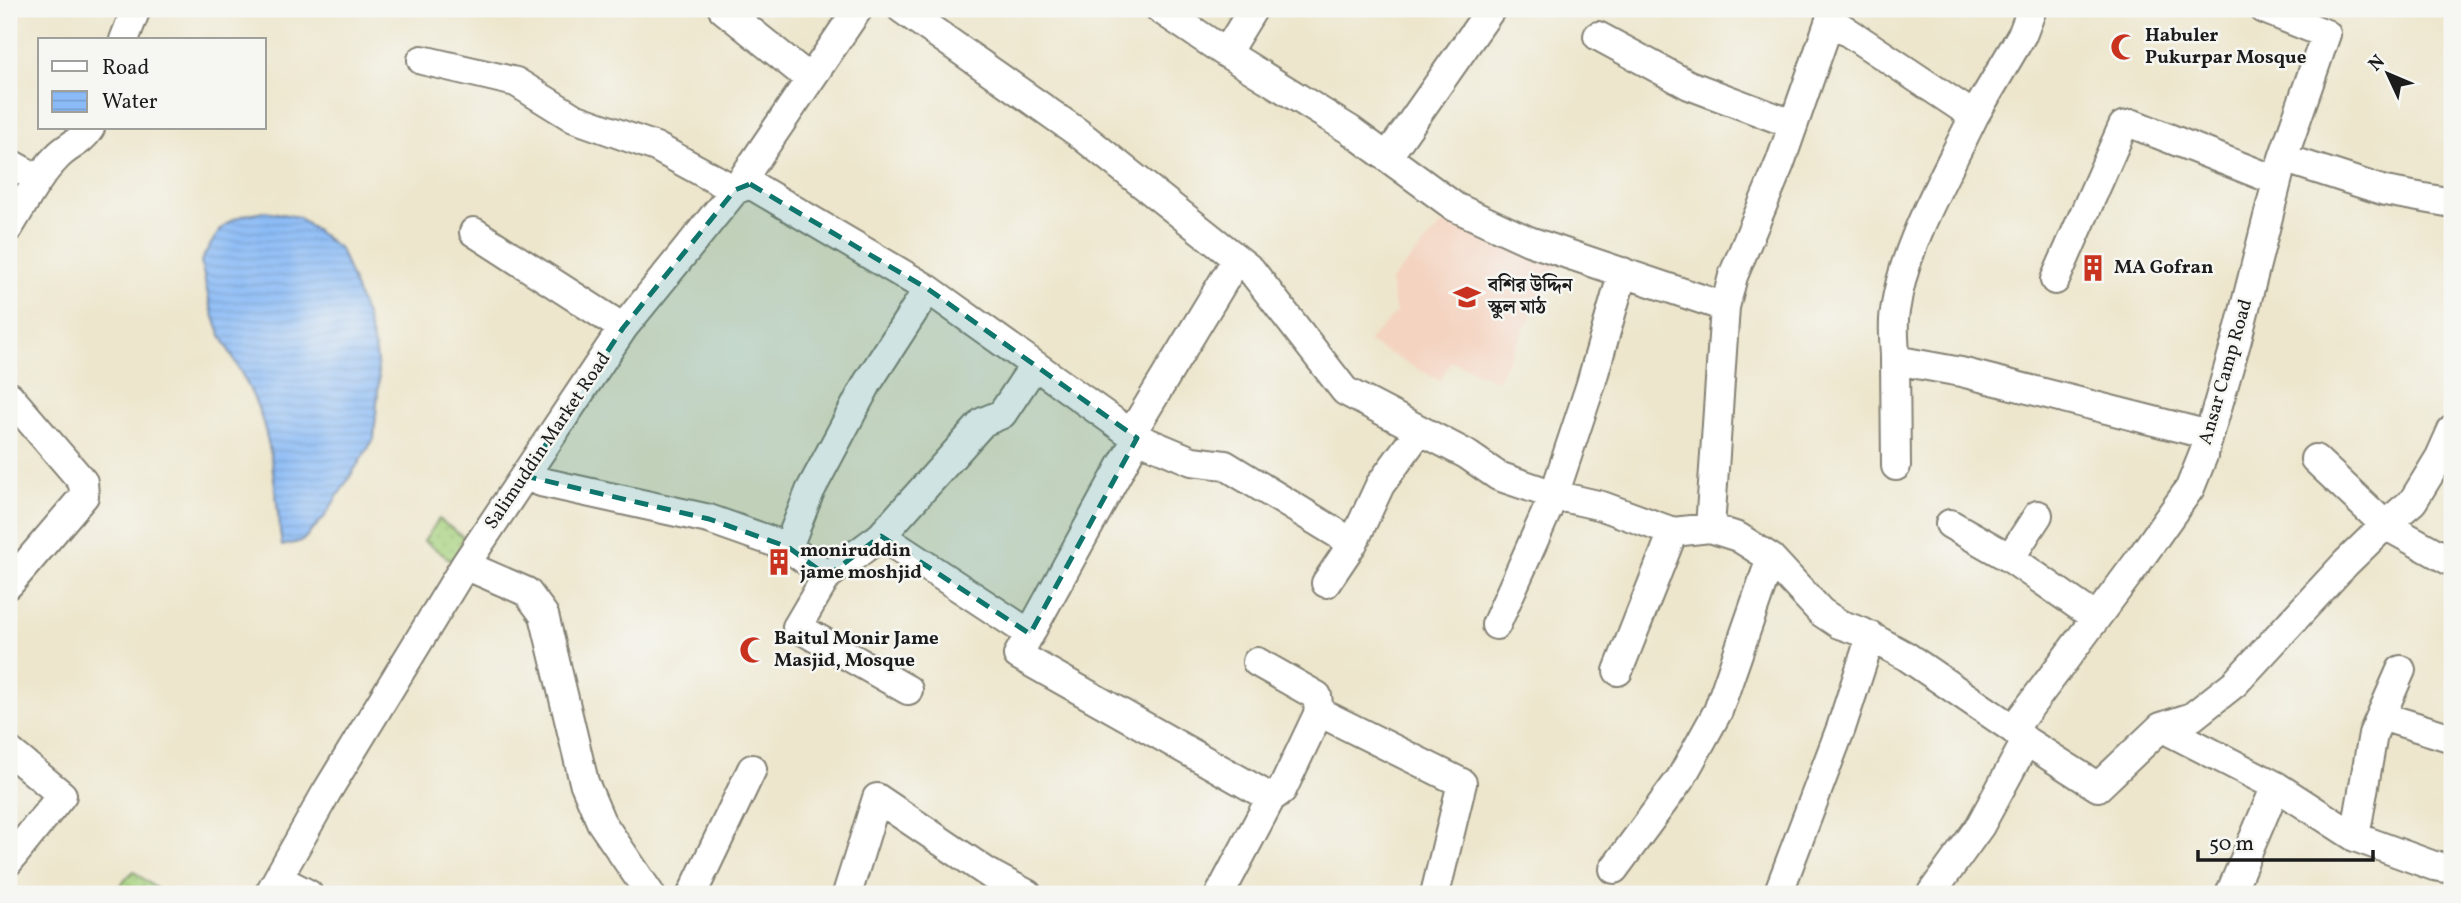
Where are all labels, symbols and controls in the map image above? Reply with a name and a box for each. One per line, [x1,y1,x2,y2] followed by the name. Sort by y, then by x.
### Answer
[2145,23,2307,71] place label: Habuler Pukurpar Mosque
[2109,32,2139,62] mosque icon: Habuler Pukurpar Mosque
[38,38,266,130] legend
[2352,38,2422,108] north arrow
[2363,49,2391,78] text: N
[102,54,149,83] text: Road
[102,88,158,117] text: Water
[2078,253,2108,283] building icon: MA Gofran
[2114,255,2213,281] place label: MA Gofran
[1487,273,1574,321] place label: বশির উদ্দিন স্কুল মাঠ
[1452,282,1482,312] school or university icon: বশির উদ্দিন স্কুল মাঠ
[2193,296,2259,448] street label: Ansar Camp Road
[479,347,617,535] street label: Salimuddin Market Road
[800,538,922,586] place label: moniruddin jame moshjid
[764,547,794,577] building icon: moniruddin jame moshjid
[774,626,939,674] place label: Baitul Monir Jame Masjid, Mosque
[738,635,768,665] mosque icon: Baitul Monir Jame Masjid, Mosque
[2198,819,2374,863] scale bar
[2209,830,2254,859] text: 50 m

